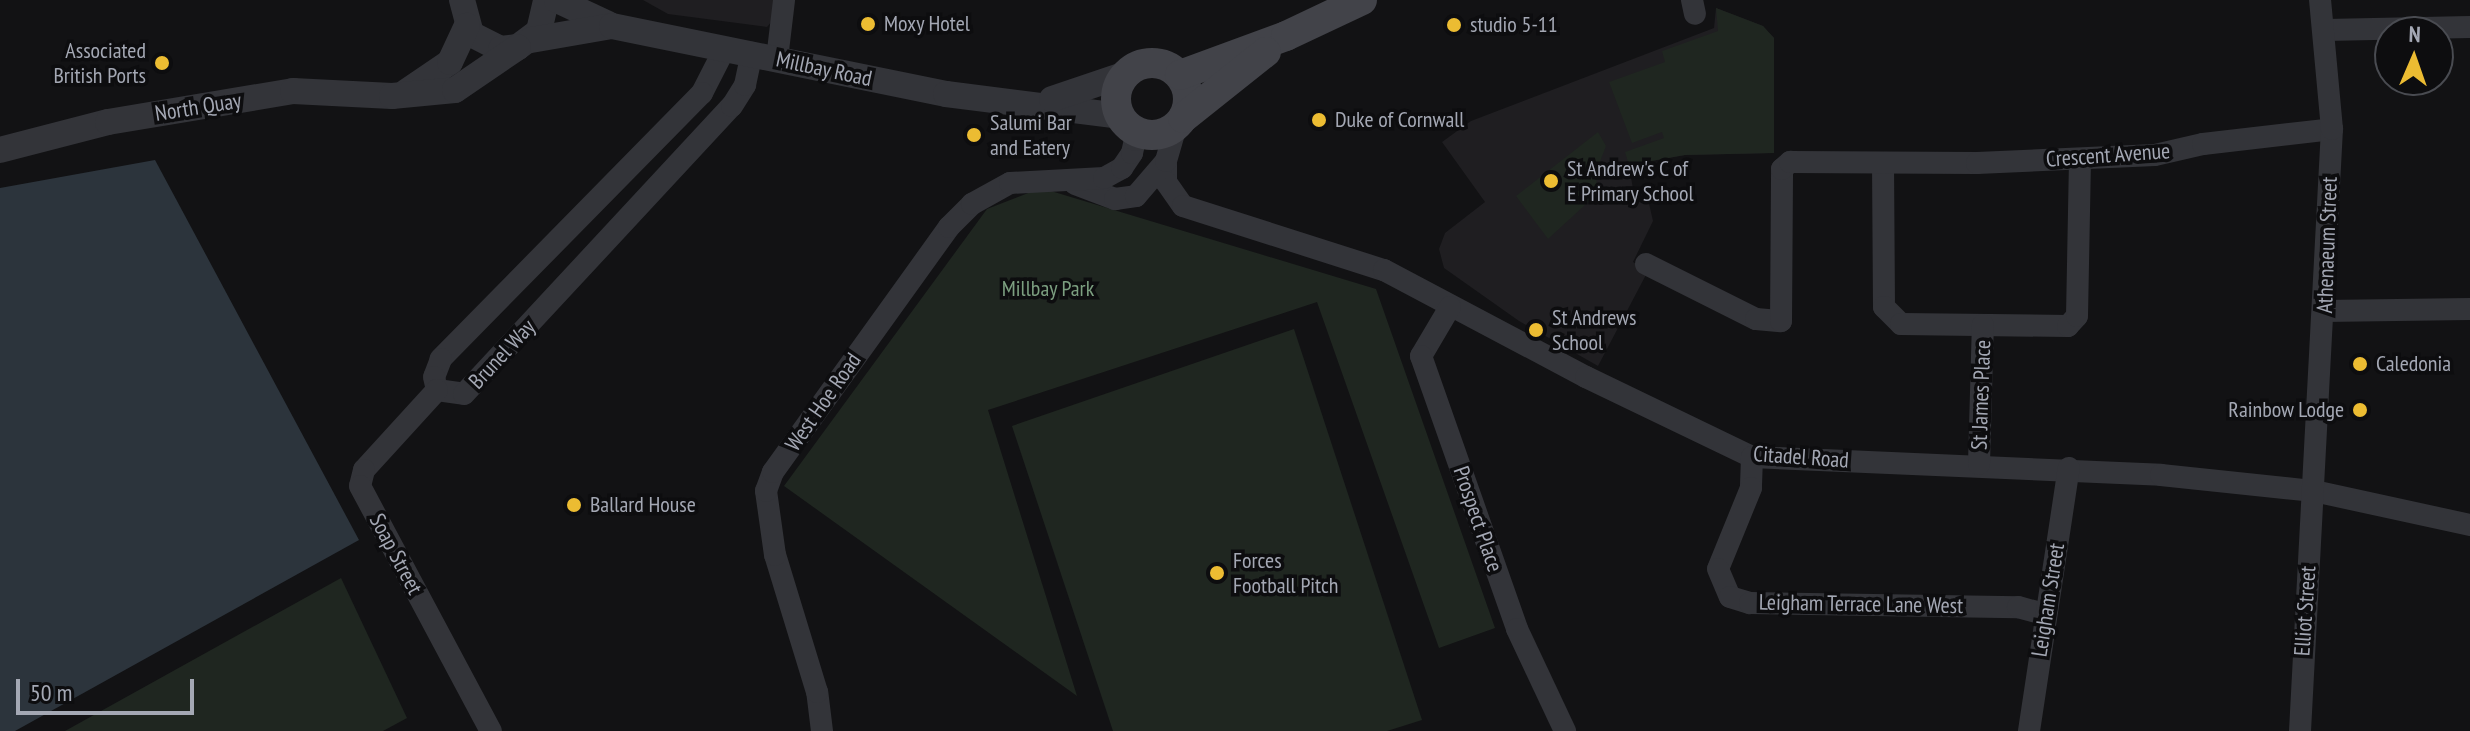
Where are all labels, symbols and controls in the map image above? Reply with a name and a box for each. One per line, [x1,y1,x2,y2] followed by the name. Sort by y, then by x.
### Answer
[884,11,970,37] place label: Moxy Hotel
[1470,12,1558,38] place label: studio 5-11
[859,15,877,33] marker: Moxy Hotel
[1445,16,1463,34] marker: studio 5-11
[2374,16,2454,96] north arrow
[2408,20,2421,48] text: N
[53,37,146,88] place label: Associated British Ports
[773,46,875,92] street label: Millbay Road
[153,54,171,72] marker: Associated British Ports
[153,87,243,127] street label: North Quay
[1335,107,1464,133] place label: Duke of Cornwall
[990,109,1072,160] place label: Salumi Bar and Eatery
[1310,111,1328,129] marker: Duke of Cornwall
[965,126,983,144] marker: Salumi Bar and Eatery
[2045,137,2171,173] street label: Crescent Avenue
[1567,155,1694,206] place label: St Andrew's C of E Primary School
[1542,172,1560,190] marker: St Andrew's C of E Primary School
[2311,176,2343,314] street label: Athenaeum Street
[1001,276,1095,302] park label: Millbay Park
[1552,304,1637,356] place label: St Andrews School
[463,314,541,394] street label: Brunel Way
[1527,321,1545,339] marker: St Andrews School
[1966,340,1996,450] street label: St James Place
[780,348,866,456] street label: West Hoe Road
[2376,351,2451,377] place label: Caledonia
[2351,355,2369,373] marker: Caledonia
[2228,397,2344,423] place label: Rainbow Lodge
[2351,401,2369,419] marker: Rainbow Lodge
[1752,440,1850,474] street label: Citadel Road
[1448,463,1508,575] street label: Prospect Place
[590,492,696,518] place label: Ballard House
[565,496,583,514] marker: Ballard House
[364,509,428,599] street label: Soap Street
[2026,541,2070,659] street label: Leigham Street
[1233,547,1338,598] place label: Forces Football Pitch
[1208,564,1226,582] marker: Forces Football Pitch
[2289,565,2321,657] street label: Elliot Street
[1758,589,1964,619] street label: Leigham Terrace Lane West
[20,663,198,713] scale bar
[30,677,72,708] text: 50 m

